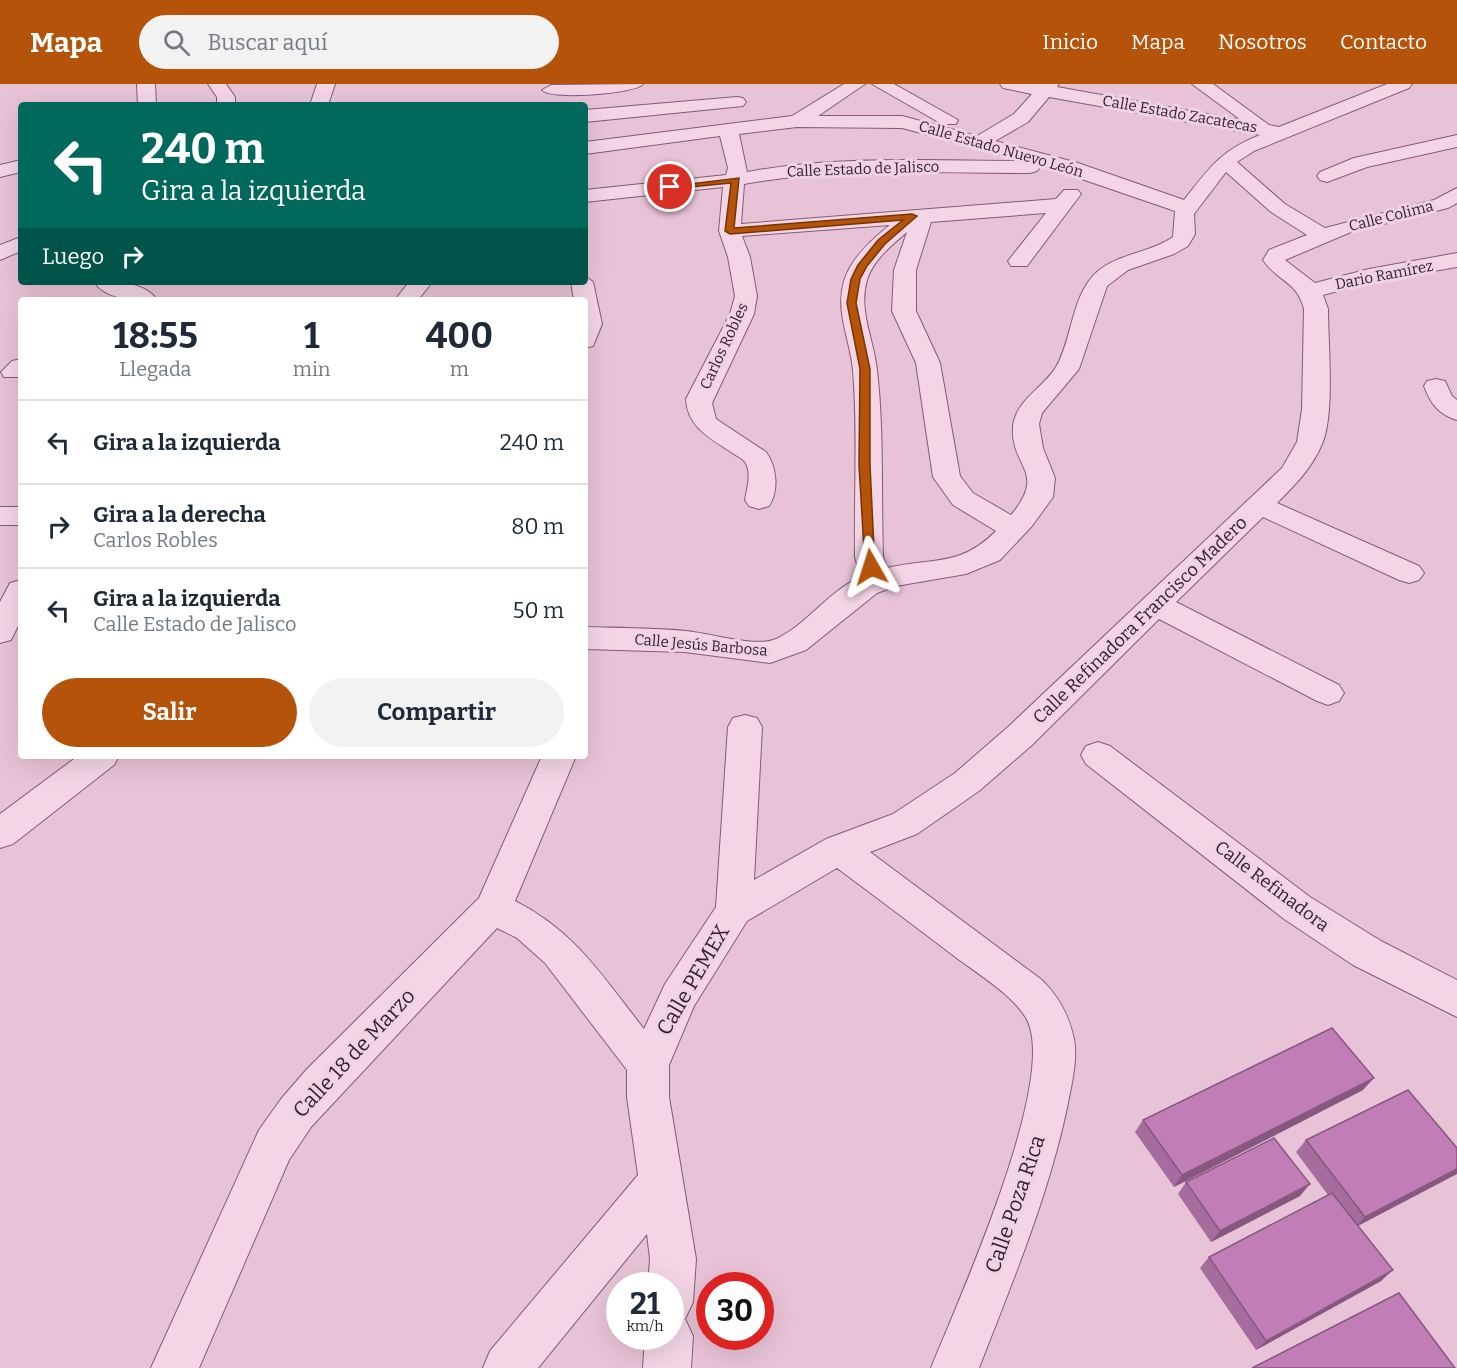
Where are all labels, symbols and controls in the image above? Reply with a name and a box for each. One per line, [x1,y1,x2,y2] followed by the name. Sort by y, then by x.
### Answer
[139,15,559,69] search box
[30,26,103,59] text: Mapa
[160,26,193,59] icon: search
[208,29,327,56] text: Buscar aquí
[1042,29,1098,55] text: Inicio
[1131,29,1185,55] text: Mapa
[1218,29,1307,55] text: Nosotros
[1340,29,1427,55] text: Contacto
[1101,92,1259,136] street label: Calle Estado Zacatecas
[917,117,1086,181] street label: Calle Estado Nuevo León
[141,124,265,174] text: 240 m
[42,126,120,204] icon: left
[786,157,940,181] street label: Calle Estado de Jalisco
[644,161,695,212] pin
[653,170,686,203] icon: arrive
[141,175,366,207] text: Gira a la izquierda
[1347,197,1435,235] street label: Calle Colima
[116,240,149,273] icon: right
[42,243,104,270] text: Luego
[1333,257,1435,293] street label: Dario Ramírez
[696,300,752,392] street label: Carlos Robles
[113,314,198,358] text: 18:55
[304,314,319,358] text: 1
[425,314,493,358] text: 400
[119,357,192,381] text: Llegada
[293,357,331,381] text: min
[450,357,469,381] text: m
[42,426,75,459] icon: left
[93,429,281,456] text: Gira a la izquierda
[500,429,564,456] text: 240 m
[93,501,266,528] text: Gira a la derecha
[42,510,75,543] icon: right
[1028,512,1252,728] street label: Calle Refinadora Francisco Madero
[511,513,564,540] text: 80 m
[93,528,218,552] text: Carlos Robles
[839,535,903,599] position arrow
[93,585,281,612] text: Gira a la izquierda
[42,594,75,627] icon: left
[513,597,564,624] text: 50 m
[93,612,296,636] text: Calle Estado de Jalisco
[634,630,768,660] street label: Calle Jesús Barbosa
[42,678,297,747] button: Salir
[309,678,564,747] button: Compartir
[1210,836,1334,936] street label: Calle Refinadora
[651,920,735,1040] street label: Calle PEMEX
[287,983,421,1123] street label: Calle 18 de Marzo
[979,1131,1051,1276] street label: Calle Poza Rica
[696,1272,774,1350] speed limit sign: 30
[630,1286,660,1322] text: 21
[626,1317,664,1335] text: km/h

